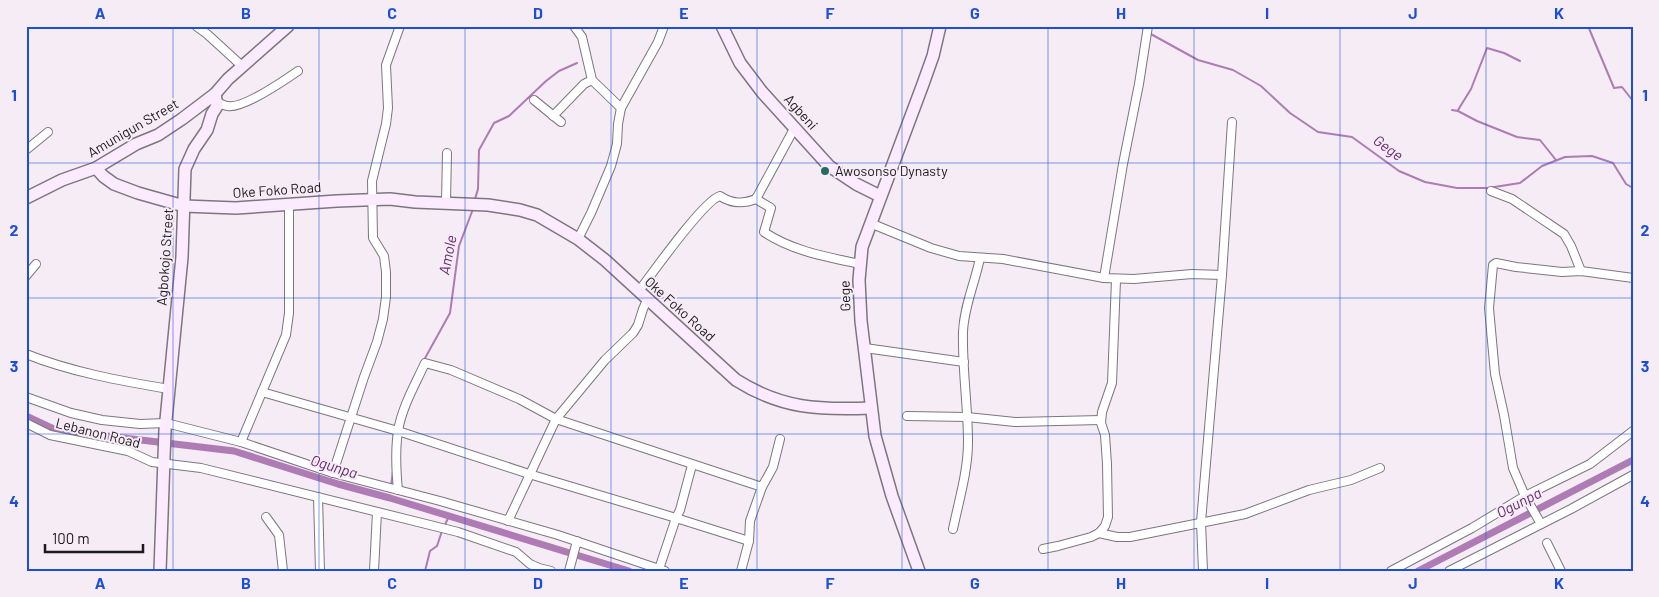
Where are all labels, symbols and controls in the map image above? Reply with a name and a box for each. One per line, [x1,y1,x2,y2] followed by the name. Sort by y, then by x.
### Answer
[95,3,106,22] text: A
[241,3,251,22] text: B
[387,3,397,22] text: C
[533,3,543,22] text: D
[679,3,689,22] text: E
[826,3,835,22] text: F
[970,3,980,22] text: G
[1116,3,1126,22] text: H
[1265,3,1269,22] text: I
[1408,3,1418,22] text: J
[1554,3,1564,22] text: K
[11,85,17,104] text: 1
[1642,85,1648,104] text: 1
[781,90,822,133] street label: Agbeni
[84,95,181,160] street label: Amunigun Street
[1370,131,1407,164] water label: Gege
[835,162,948,179] place label: Awosonso Dynasty
[819,165,831,177] marker: Awosonso Dynasty
[232,178,322,201] street label: Oke Foko Road
[153,208,176,306] street label: Agbokojo Street
[10,220,19,239] text: 2
[1641,220,1650,239] text: 2
[434,233,460,276] water label: Amole
[642,273,719,345] street label: Oke Foko Road
[835,280,854,312] street label: Gege
[10,356,18,375] text: 3
[1641,356,1649,375] text: 3
[54,414,142,451] street label: Lebanon Road
[309,450,360,482] water label: Ogunpa
[1493,483,1544,521] water label: Ogunpa
[9,491,19,510] text: 4
[1640,491,1650,510] text: 4
[45,522,142,554] scale bar
[52,529,90,547] text: 100 m
[95,573,106,592] text: A
[241,573,251,592] text: B
[387,573,397,592] text: C
[533,573,543,592] text: D
[679,573,689,592] text: E
[826,573,835,592] text: F
[970,573,980,592] text: G
[1116,573,1126,592] text: H
[1265,573,1269,592] text: I
[1408,573,1418,592] text: J
[1554,573,1564,592] text: K

